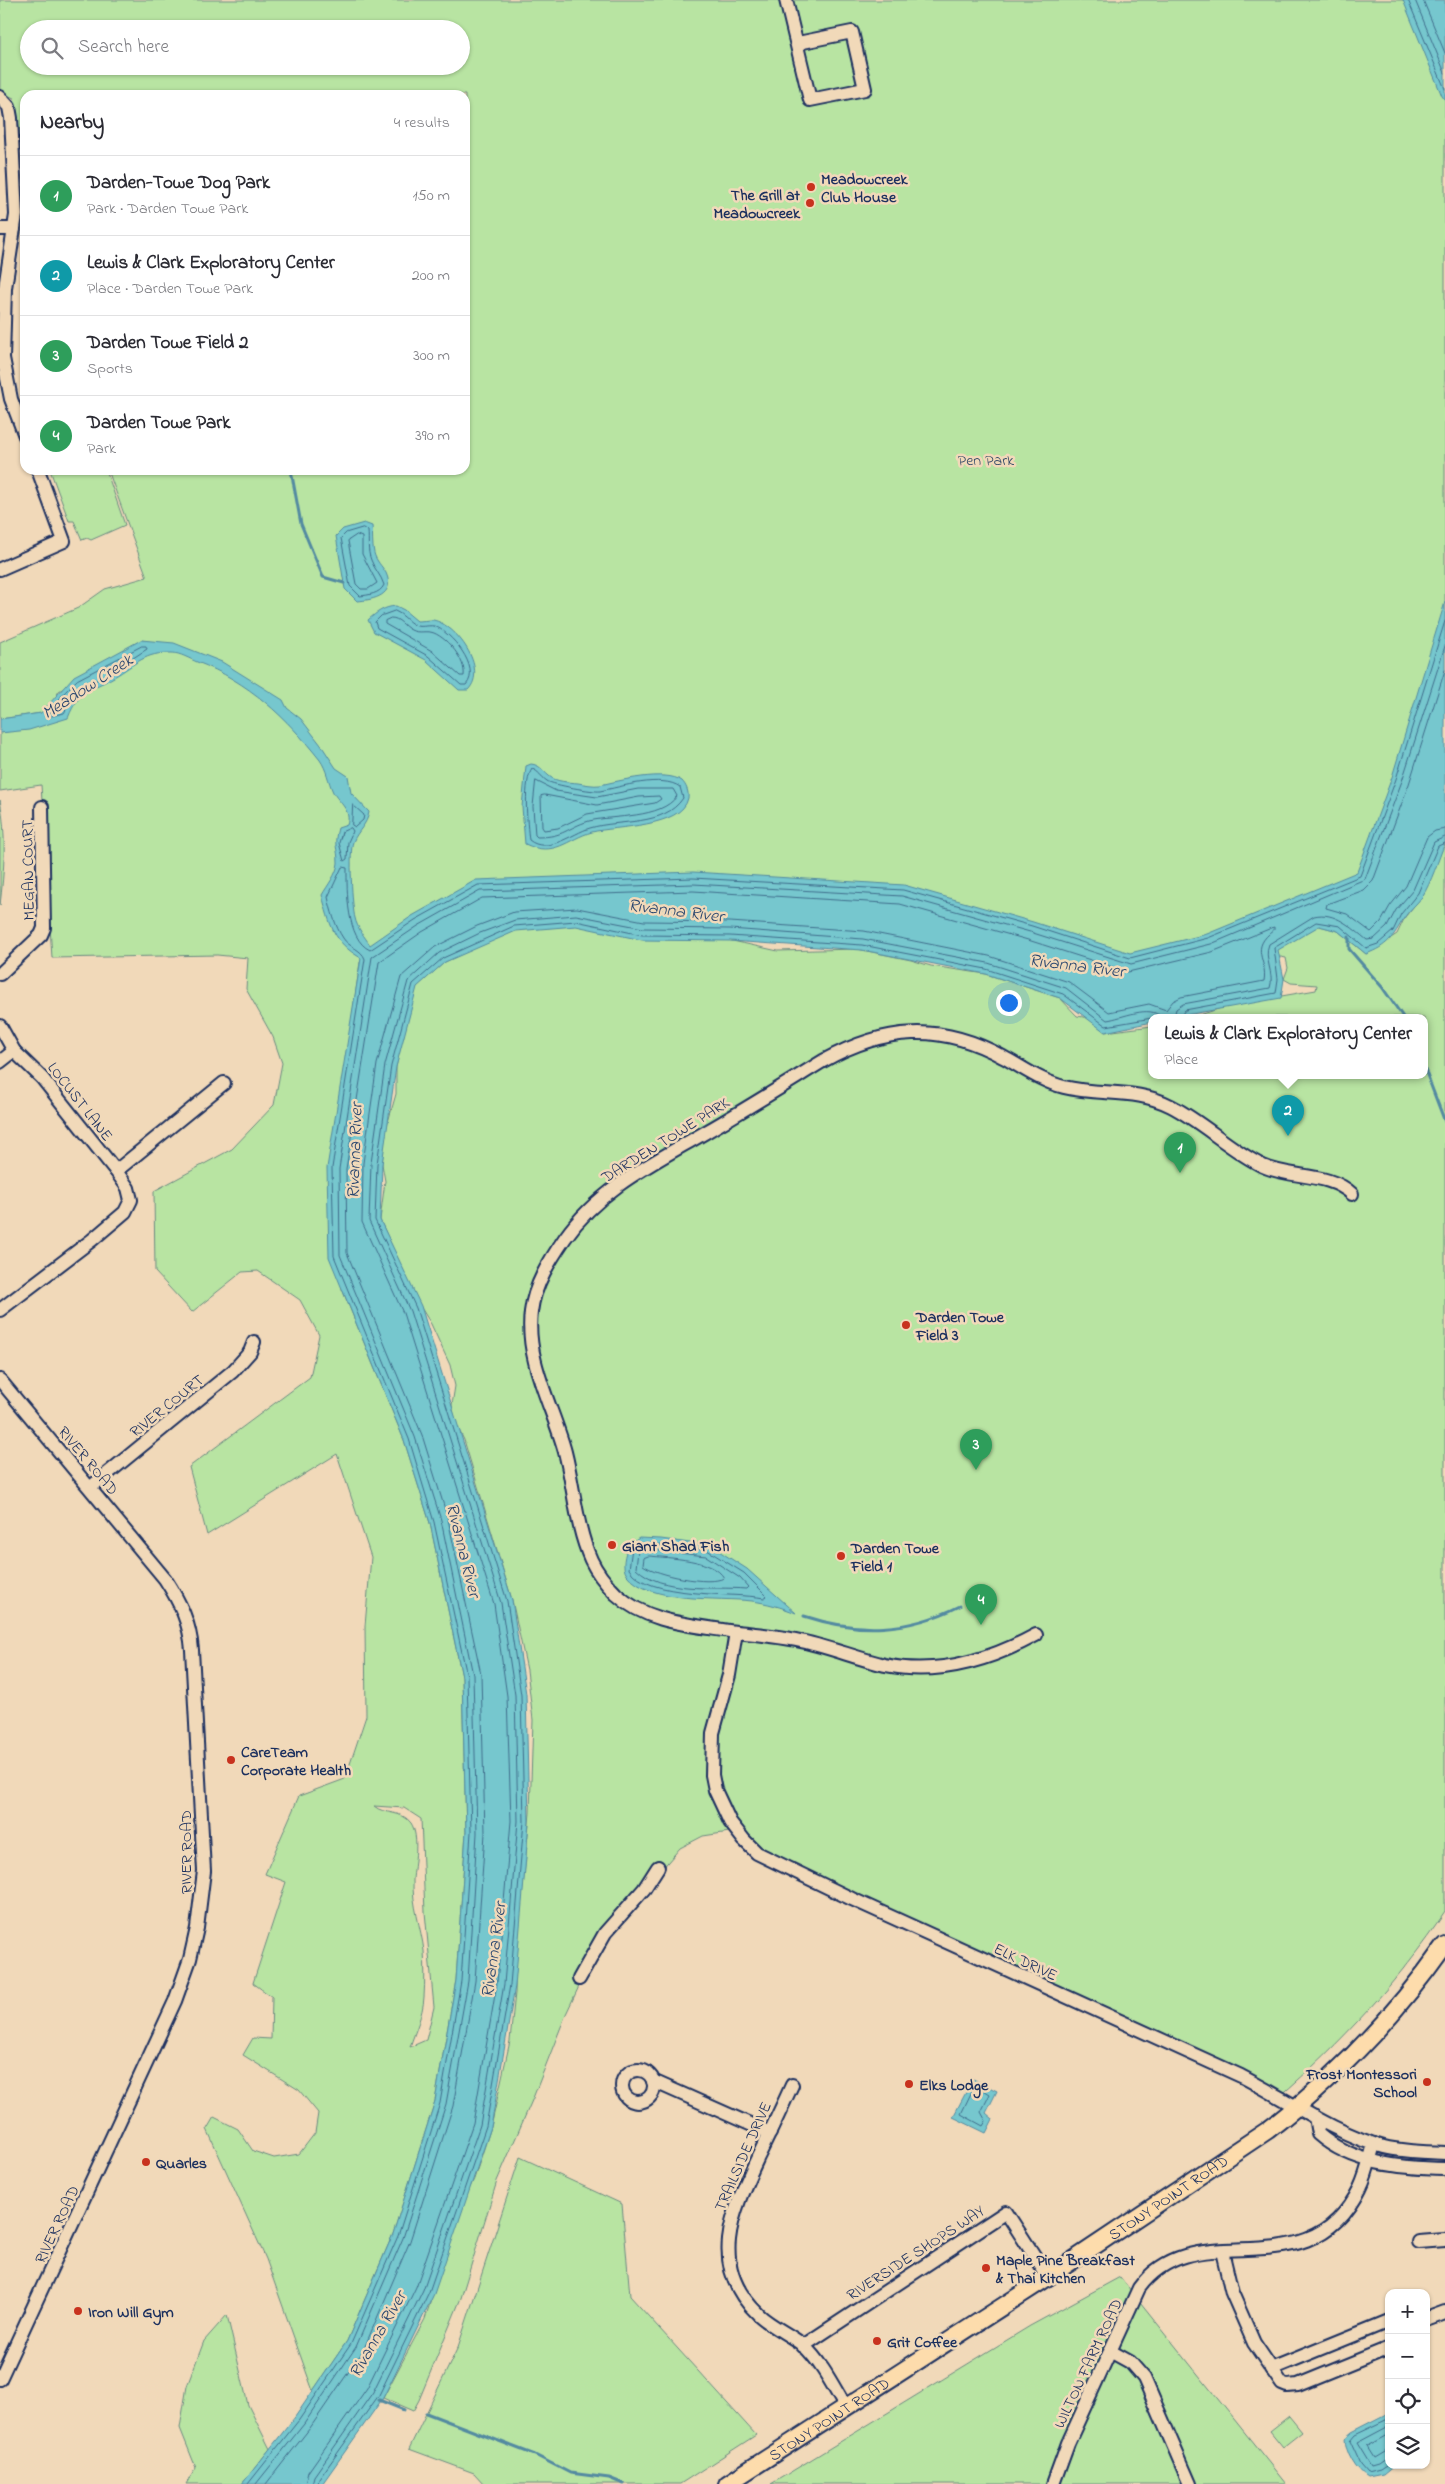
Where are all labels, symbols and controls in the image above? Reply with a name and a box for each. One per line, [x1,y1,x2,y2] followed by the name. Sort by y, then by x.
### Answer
[20,20,470,75] search box
[38,34,66,62] icon: search
[78,34,169,61] text: Search here
[40,108,104,138] text: Nearby
[394,111,450,135] text: 4 results
[821,168,909,210] place label: Meadowcreek Club House
[87,170,270,197] text: Darden-Towe Dog Park
[805,181,817,193] marker: Meadowcreek Club House
[53,184,59,208] text: 1
[412,184,450,208] text: 150 m
[713,184,801,226] place label: The Grill at Meadowcreek
[87,197,248,221] text: Park · Darden Towe Park
[804,197,816,209] marker: The Grill at Meadowcreek
[87,250,335,277] text: Lewis & Clark Exploratory Center
[52,264,60,288] text: 2
[412,264,450,288] text: 200 m
[87,277,253,301] text: Place · Darden Towe Park
[87,330,248,357] text: Darden Towe Field 2
[53,344,59,368] text: 3
[413,344,450,368] text: 300 m
[87,357,133,381] text: Sports
[87,410,230,437] text: Darden Towe Park
[53,424,59,448] text: 4
[415,424,450,448] text: 390 m
[87,437,116,461] text: Park
[958,449,1015,473] park label: Pen Park
[37,648,140,727] water label: Meadow Creek
[16,819,42,921] street label: MEGAN COURT
[626,893,727,931] water label: Rivanna River
[1027,948,1128,986] water label: Rivanna River
[996,990,1022,1016] your location
[1148,1014,1428,1079] popup
[1164,1021,1412,1048] text: Lewis & Clark Exploratory Center
[1164,1048,1198,1072] text: Place
[41,1057,118,1147] street label: LOCUST LANE
[596,1091,735,1190] street label: DARDEN TOWE PARK
[1272,1095,1304,1136] pin: 2
[341,1100,371,1200] water label: Rivanna River
[1164,1132,1196,1173] pin: 1
[915,1306,1005,1348] place label: Darden Towe Field 3
[900,1319,912,1331] marker: Darden Towe Field 3
[125,1369,210,1444] street label: RIVER COURT
[51,1421,124,1501] street label: RIVER ROAD
[960,1429,992,1470] pin: 3
[438,1501,487,1603] water label: Rivanna River
[622,1535,730,1559] place label: Giant Shad Fish
[850,1537,940,1579] place label: Darden Towe Field 1
[606,1539,618,1551] marker: Giant Shad Fish
[835,1550,847,1562] marker: Darden Towe Field 1
[965,1584,997,1625] pin: 4
[241,1741,351,1783] place label: CareTeam Corporate Health
[225,1754,237,1766] marker: CareTeam Corporate Health
[175,1810,199,1894] street label: RIVER ROAD
[475,1898,515,2000] water label: Rivanna River
[989,1938,1061,1988] street label: ELK DRIVE
[1305,2063,1417,2105] place label: Frost Montessori School
[919,2074,989,2099] place label: Elks Lodge
[1421,2076,1433,2088] marker: Frost Montessori School
[903,2078,915,2090] marker: Elks Lodge
[709,2098,779,2215] street label: TRAILSIDE DRIVE
[1104,2150,1234,2247] street label: STONY POINT ROAD
[156,2152,207,2176] place label: Quarles
[140,2156,152,2168] marker: Quarles
[29,2182,86,2268] street label: RIVER ROAD
[842,2200,990,2307] street label: RIVERSIDE SHOPS WAY
[995,2249,1135,2291] place label: Maple Pine Breakfast & Thai Kitchen
[980,2262,992,2274] marker: Maple Pine Breakfast & Thai Kitchen
[343,2285,415,2383] water label: Rivanna River
[1385,2289,1430,2469] map controls
[1385,2289,1430,2334] button: +
[1048,2295,1129,2433] street label: WILTON FARM ROAD
[88,2301,174,2326] place label: Iron Will Gym
[72,2305,84,2317] marker: Iron Will Gym
[887,2331,958,2355] place label: Grit Coffee
[1385,2334,1430,2379] button: −
[871,2335,883,2347] marker: Grit Coffee
[764,2372,895,2468] street label: STONY POINT ROAD
[1385,2379,1430,2424] button: locate
[1385,2424,1430,2469] button: layers

